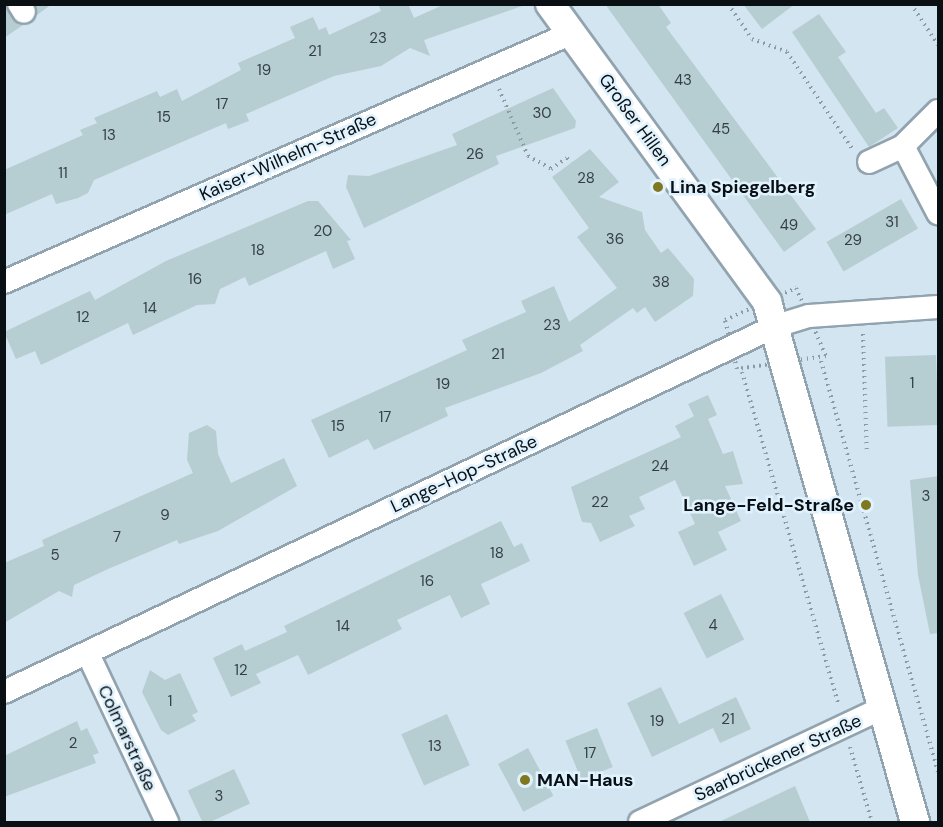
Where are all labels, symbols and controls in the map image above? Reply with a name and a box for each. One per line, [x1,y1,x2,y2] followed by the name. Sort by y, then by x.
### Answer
[369,30,387,48] house number: 23
[308,43,322,61] house number: 21
[257,62,271,80] house number: 19
[594,70,676,170] street label: Großer Hillen
[674,72,692,90] house number: 43
[216,96,228,114] house number: 17
[532,105,552,123] house number: 30
[196,108,380,206] street label: Kaiser-Wilhelm-Straße
[157,109,171,127] house number: 15
[712,121,730,139] house number: 45
[102,127,116,145] house number: 13
[466,146,484,164] house number: 26
[58,165,68,183] house number: 11
[577,170,595,188] house number: 28
[670,176,816,198] place label: Lina Spiegelberg
[651,180,665,194] marker: Lina Spiegelberg
[885,214,899,232] house number: 31
[780,217,798,235] house number: 49
[314,223,332,241] house number: 20
[606,231,624,249] house number: 36
[844,232,862,250] house number: 29
[251,242,265,260] house number: 18
[188,271,202,289] house number: 16
[652,274,670,292] house number: 38
[143,300,157,318] house number: 14
[76,309,90,327] house number: 12
[543,317,561,335] house number: 23
[491,346,505,364] house number: 21
[910,375,914,393] house number: 1
[436,376,450,394] house number: 19
[379,409,391,427] house number: 17
[331,418,345,436] house number: 15
[387,431,541,517] street label: Lange-Hop-Straße
[651,458,669,476] house number: 24
[922,488,930,506] house number: 3
[591,494,609,512] house number: 22
[683,494,854,516] place label: Lange-Feld-Straße
[859,498,873,512] marker: Lange-Feld-Straße
[160,507,170,525] house number: 9
[113,529,121,547] house number: 7
[490,545,504,563] house number: 18
[50,547,60,565] house number: 5
[420,573,434,591] house number: 16
[708,617,718,635] house number: 4
[336,618,350,636] house number: 14
[234,662,248,680] house number: 12
[93,682,161,794] street label: Colmarstraße
[168,693,172,711] house number: 1
[691,710,865,806] street label: Saarbrückener Straße
[721,711,735,729] house number: 21
[650,713,664,731] house number: 19
[69,735,77,753] house number: 2
[428,738,442,756] house number: 13
[584,745,596,763] house number: 17
[537,769,633,791] place label: MAN-Haus
[518,773,532,787] marker: MAN-Haus
[215,788,223,806] house number: 3

